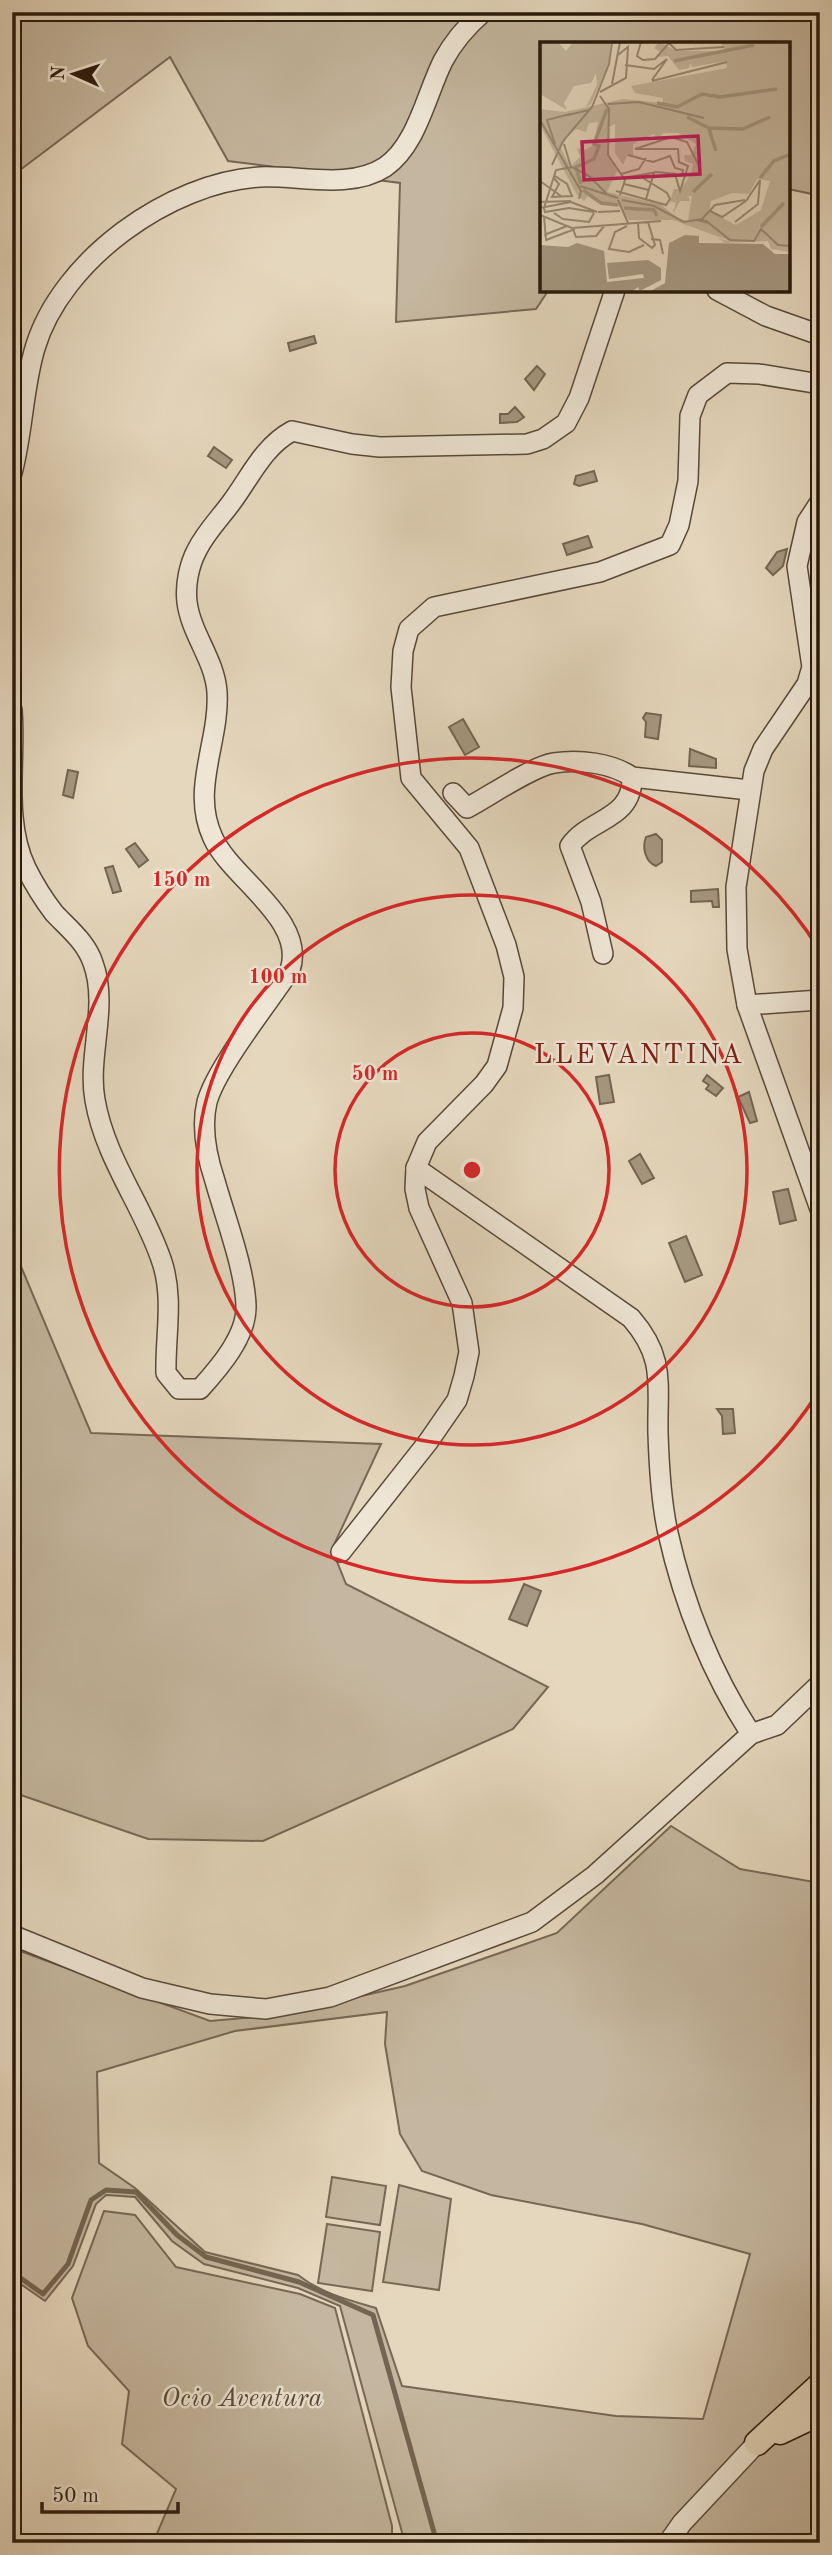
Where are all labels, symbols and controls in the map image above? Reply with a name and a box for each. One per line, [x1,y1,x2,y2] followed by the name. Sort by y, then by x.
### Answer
[38,38,108,108] north arrow
[540,42,790,292] inset map
[50,65,69,81] text: N
[151,870,211,891] text: 150 m
[248,967,308,988] text: 100 m
[534,1042,744,1070] district label: LLEVANTINA
[351,1064,399,1085] text: 50 m
[460,1158,484,1182] centre of rings
[162,2386,322,2412] park label: Ocio Aventura
[42,2471,178,2515] scale bar
[52,2486,99,2507] text: 50 m

